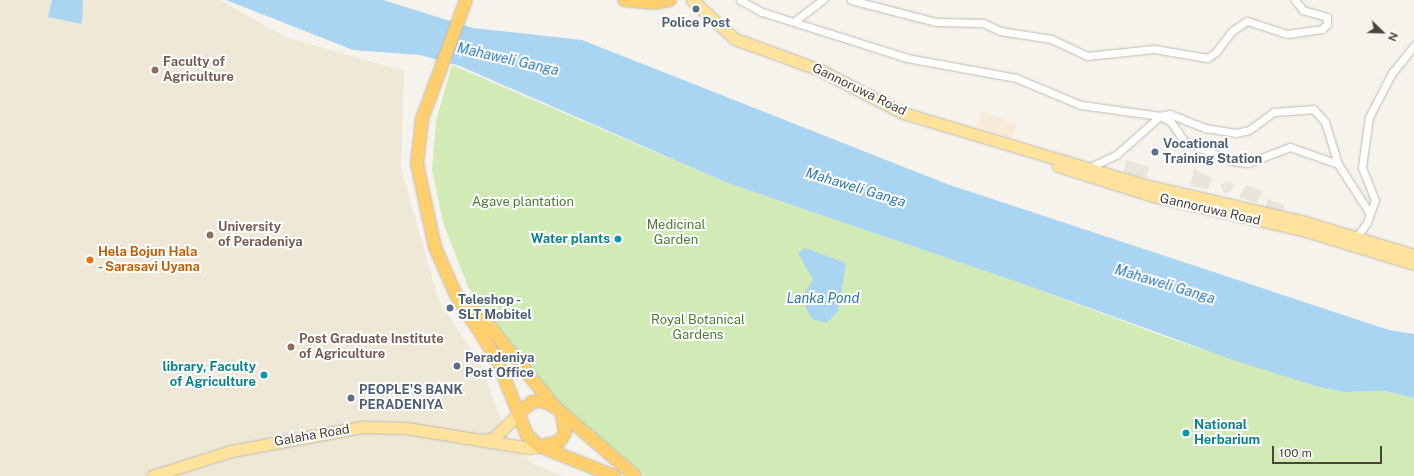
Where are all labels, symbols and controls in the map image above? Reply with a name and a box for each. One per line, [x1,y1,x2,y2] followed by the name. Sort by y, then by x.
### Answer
[691,4,701,14] marker: Police Post
[1362,12,1402,52] north arrow
[662,15,730,31] place label: Police Post
[1386,30,1400,43] text: N
[455,39,561,79] water label: Mahaweli Ganga
[163,55,234,86] place label: Faculty of Agriculture
[809,60,909,120] street label: Gannoruwa Road
[150,65,160,75] marker: Faculty of Agriculture
[1163,137,1262,168] place label: Vocational Training Station
[1150,147,1160,157] marker: Vocational Training Station
[804,164,908,210] water label: Mahaweli Ganga
[1158,191,1262,229] street label: Gannoruwa Road
[472,194,574,210] park label: Agave plantation
[647,218,705,249] park label: Medicinal Garden
[218,220,303,251] place label: University of Peradeniya
[205,230,215,240] marker: University of Peradeniya
[531,231,610,247] place label: Water plants
[613,234,623,244] marker: Water plants
[98,245,201,276] place label: Hela Bojun Hala - Sarasavi Uyana
[85,255,95,265] marker: Hela Bojun Hala - Sarasavi Uyana
[1113,261,1217,307] water label: Mahaweli Ganga
[787,290,859,306] water label: Lanka Pond
[458,293,532,324] place label: Teleshop - SLT Mobitel
[445,303,455,313] marker: Teleshop - SLT Mobitel
[651,313,745,344] park label: Royal Botanical Gardens
[299,332,444,363] place label: Post Graduate Institute of Agriculture
[286,342,296,352] marker: Post Graduate Institute of Agriculture
[465,351,534,382] place label: Peradeniya Post Office
[162,360,256,391] place label: library, Faculty of Agriculture
[452,361,462,371] marker: Peradeniya Post Office
[259,370,269,380] marker: library, Faculty of Agriculture
[359,383,463,414] place label: PEOPLE'S BANK PERADENIYA
[346,393,356,403] marker: PEOPLE'S BANK PERADENIYA
[1194,418,1260,449] place label: National Herbarium
[273,422,351,450] street label: Galaha Road
[1181,428,1191,438] marker: National Herbarium
[1274,438,1384,464] scale bar
[1279,446,1312,460] text: 100 m

